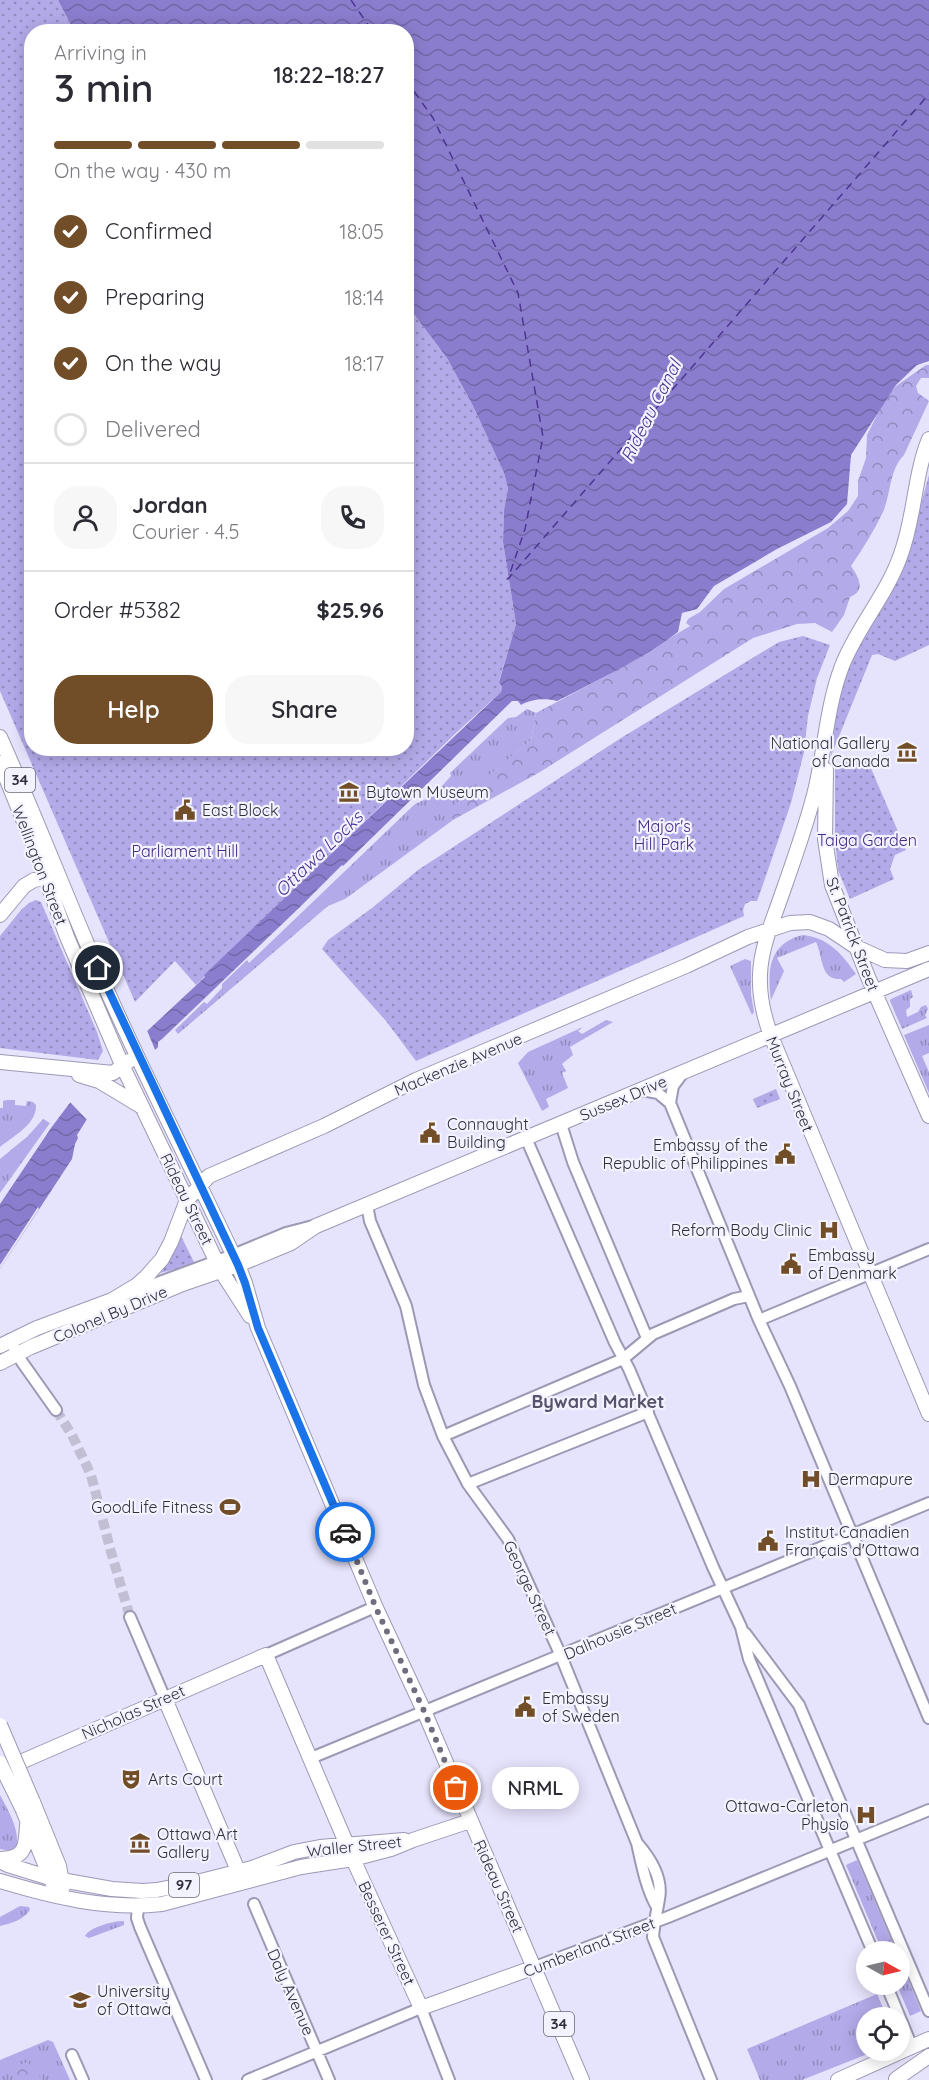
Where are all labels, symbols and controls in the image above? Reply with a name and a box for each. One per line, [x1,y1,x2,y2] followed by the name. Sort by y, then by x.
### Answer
[54,40,147,65] text: Arriving in
[273,61,384,89] text: 18:22–18:27
[54,63,153,112] text: 3 min
[54,158,231,183] text: On the way · 430 m
[54,215,87,248] icon: check
[105,217,212,245] text: Confirmed
[339,219,384,244] text: 18:05
[54,281,87,314] icon: check
[105,283,205,311] text: Preparing
[344,285,384,310] text: 18:14
[54,347,87,380] icon: check
[105,349,221,377] text: On the way
[344,351,384,376] text: 18:17
[615,354,687,465] water label: Rideau Canal
[105,415,201,443] text: Delivered
[54,486,117,549] button: person
[321,486,384,549] button: phone
[132,491,208,519] text: Jordan
[132,519,239,544] text: Courier · 4.5
[54,596,181,624] text: Order #5382
[316,596,384,624] text: $25.96
[54,675,213,744] button: Help
[225,675,384,744] button: Share
[771,733,890,771] place label: National Gallery of Canada
[895,740,919,764] museum icon: National Gallery of Canada
[5,768,35,792] road number: 34
[337,780,361,804] museum icon: Bytown Museum
[366,782,489,802] place label: Bytown Museum
[173,798,197,822] public building icon: East Block
[202,800,278,820] place label: East Block
[8,802,72,928] street label: Wellington Street
[270,805,369,902] water label: Ottawa Locks
[634,816,694,854] park label: Major's Hill Park
[817,830,917,850] park label: Taiga Garden
[131,841,239,861] park label: Parliament Hill
[822,874,884,994] street label: St. Patrick Street
[72,942,123,993] pin
[81,951,114,984] icon: home
[391,1028,525,1100] street label: Mackenzie Avenue
[762,1033,818,1135] street label: Murray Street
[576,1071,670,1125] street label: Sussex Drive
[447,1114,529,1152] place label: Connaught Building
[418,1121,442,1145] public building icon: Connaught Building
[603,1135,768,1173] place label: Embassy of the Republic of Philippines
[773,1142,797,1166] public building icon: Embassy of the Republic of Philippines
[156,1150,218,1248] street label: Rideau Street
[817,1218,841,1242] hospital icon: Reform Body Clinic
[671,1220,812,1240] place label: Reform Body Clinic
[808,1245,897,1283] place label: Embassy of Denmark
[779,1252,803,1276] public building icon: Embassy of Denmark
[50,1281,170,1347] street label: Colonel By Drive
[531,1390,665,1413] district label: Byward Market
[799,1467,823,1491] hospital icon: Dermapure
[828,1469,913,1489] place label: Dermapure
[218,1495,242,1519] sports icon: GoodLife Fitness
[91,1497,213,1517] place label: GoodLife Fitness
[315,1502,375,1562] courier
[329,1516,362,1549] icon: car
[785,1522,919,1560] place label: Institut Canadien Français d'Ottawa
[756,1529,780,1553] public building icon: Institut Canadien Français d'Ottawa
[499,1537,561,1639] street label: George Street
[560,1598,680,1664] street label: Dalhousie Street
[78,1680,188,1744] street label: Nicholas Street
[542,1688,620,1726] place label: Embassy of Sweden
[513,1695,537,1719] public building icon: Embassy of Sweden
[430,1762,481,1813] pin
[119,1767,143,1791] theatre icon: Arts Court
[492,1767,579,1809] callout: NRML
[148,1769,223,1789] place label: Arts Court
[439,1771,472,1804] icon: bag
[508,1775,563,1800] text: NRML
[725,1796,849,1834] place label: Ottawa-Carleton Physio
[854,1803,878,1827] hospital icon: Ottawa-Carleton Physio
[157,1824,238,1862] place label: Ottawa Art Gallery
[128,1831,152,1855] museum icon: Ottawa Art Gallery
[305,1831,403,1861] street label: Waller Street
[470,1836,528,1936] street label: Rideau Street
[169,1873,199,1897] road number: 97
[354,1878,420,1988] street label: Besserer Street
[520,1913,658,1981] street label: Cumberland Street
[856,1941,910,1995] north arrow
[856,1941,910,2061] map controls
[263,1946,319,2038] street label: Daly Avenue
[97,1981,171,2019] place label: University of Ottawa
[68,1988,92,2012] school or university icon: University of Ottawa
[856,2007,910,2061] button: locate
[544,2012,574,2036] road number: 34

